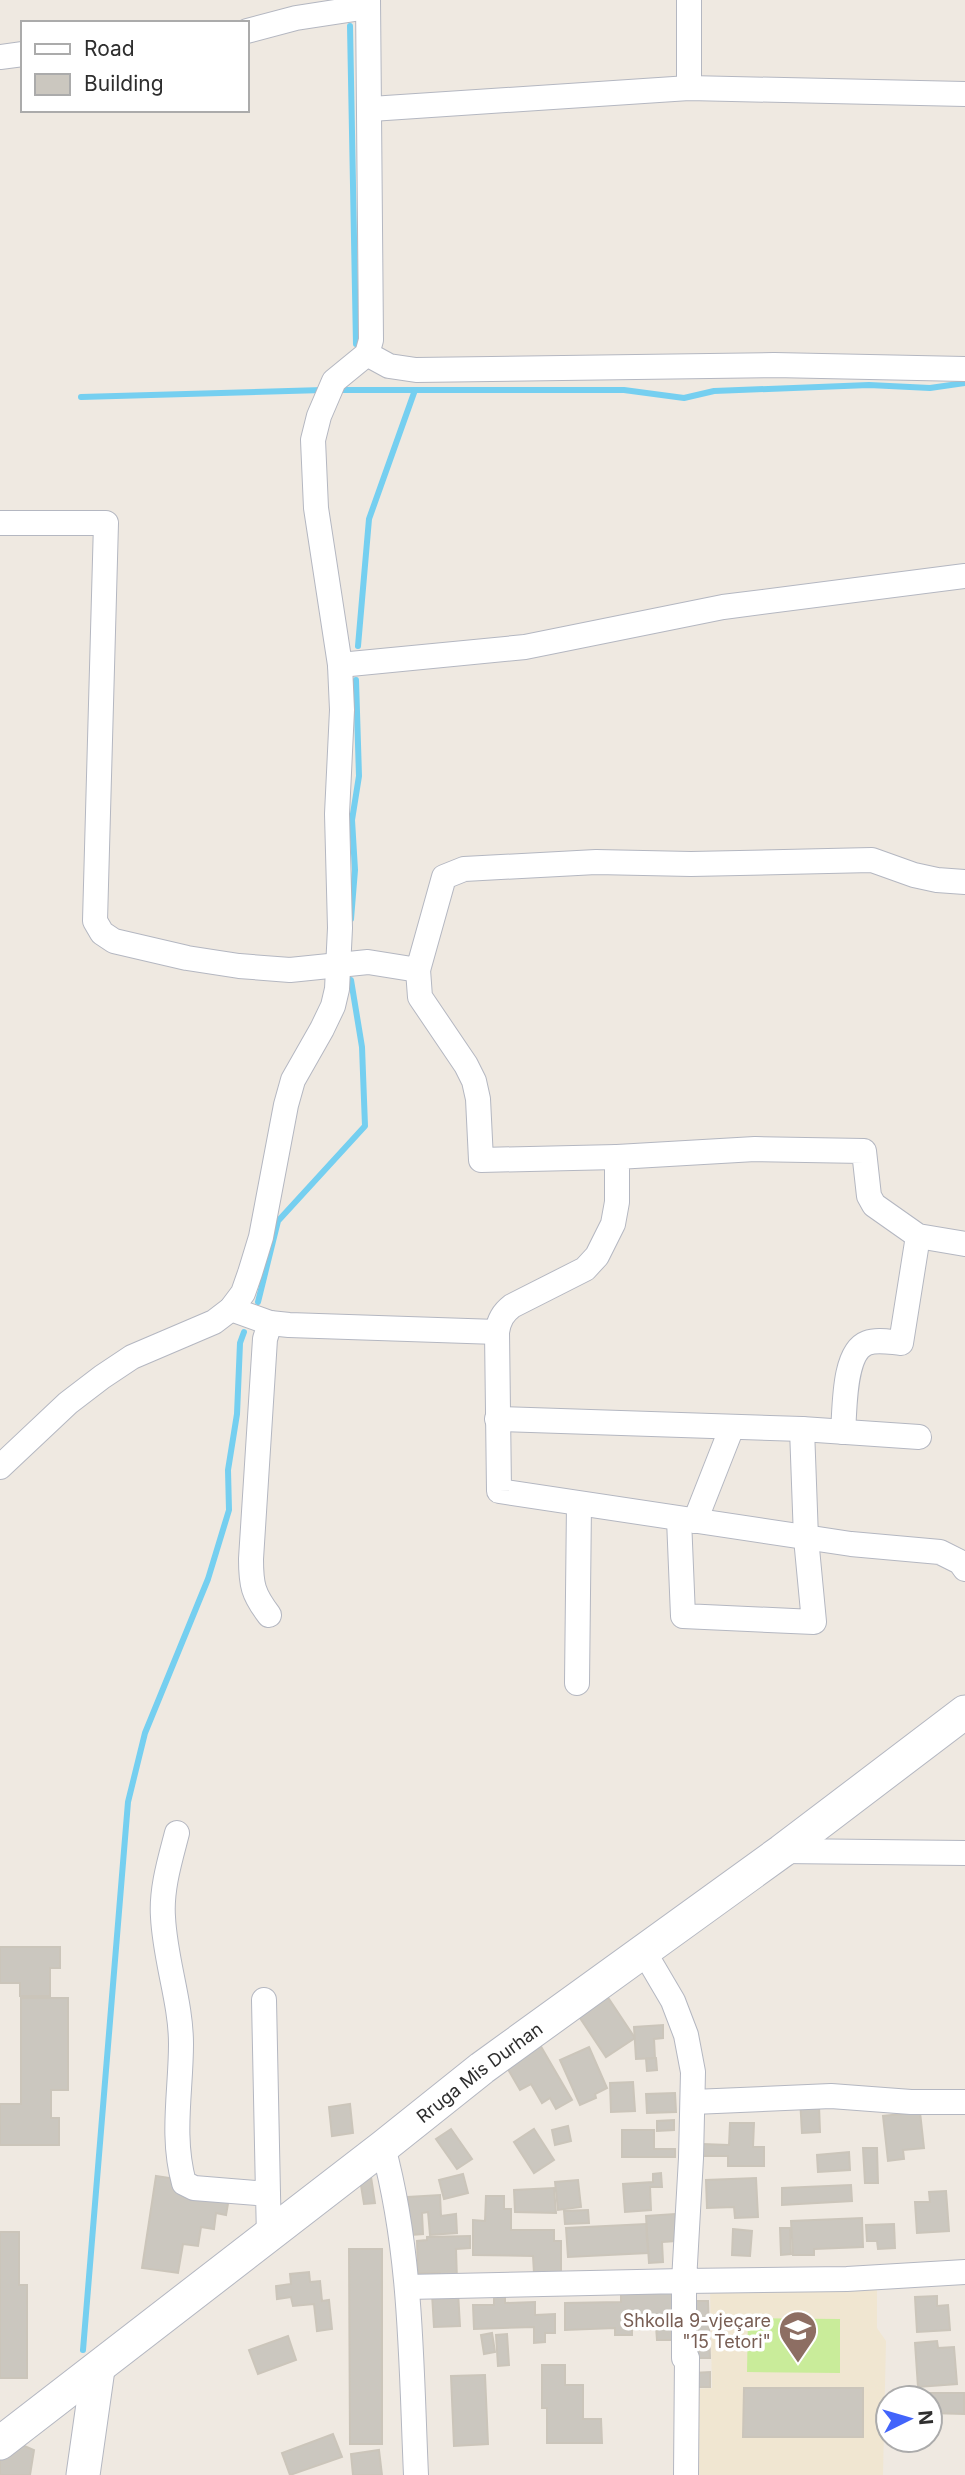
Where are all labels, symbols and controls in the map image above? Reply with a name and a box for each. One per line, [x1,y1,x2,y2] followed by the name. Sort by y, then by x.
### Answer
[21,21,248,112] legend
[84,36,135,61] text: Road
[84,71,164,96] text: Building
[412,2018,546,2127] street label: Rruga Mis Durhan
[777,2309,819,2364] school or university icon: Shkolla 9-vjeçare "15 Tetori"
[623,2310,771,2352] place label: Shkolla 9-vjeçare "15 Tetori"
[874,2384,944,2454] north arrow
[913,2409,938,2426] text: N

